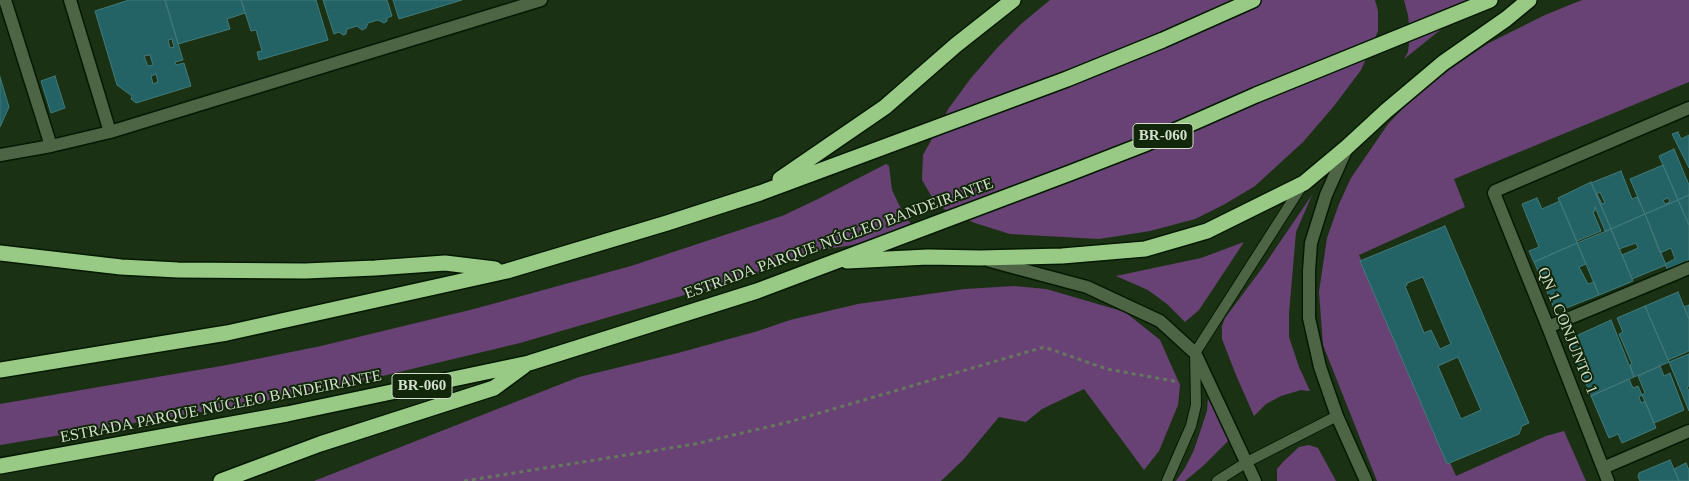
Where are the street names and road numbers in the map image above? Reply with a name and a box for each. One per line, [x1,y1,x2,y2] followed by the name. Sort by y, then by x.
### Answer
[1133,124,1193,148] road number: BR-060
[682,174,996,304] street label: ESTRADA PARQUE NÚCLEO BANDEIRANTE
[1533,265,1601,397] street label: QN 1 CONJUNTO 1
[59,366,383,448] street label: ESTRADA PARQUE NÚCLEO BANDEIRANTE
[392,374,452,398] road number: BR-060

